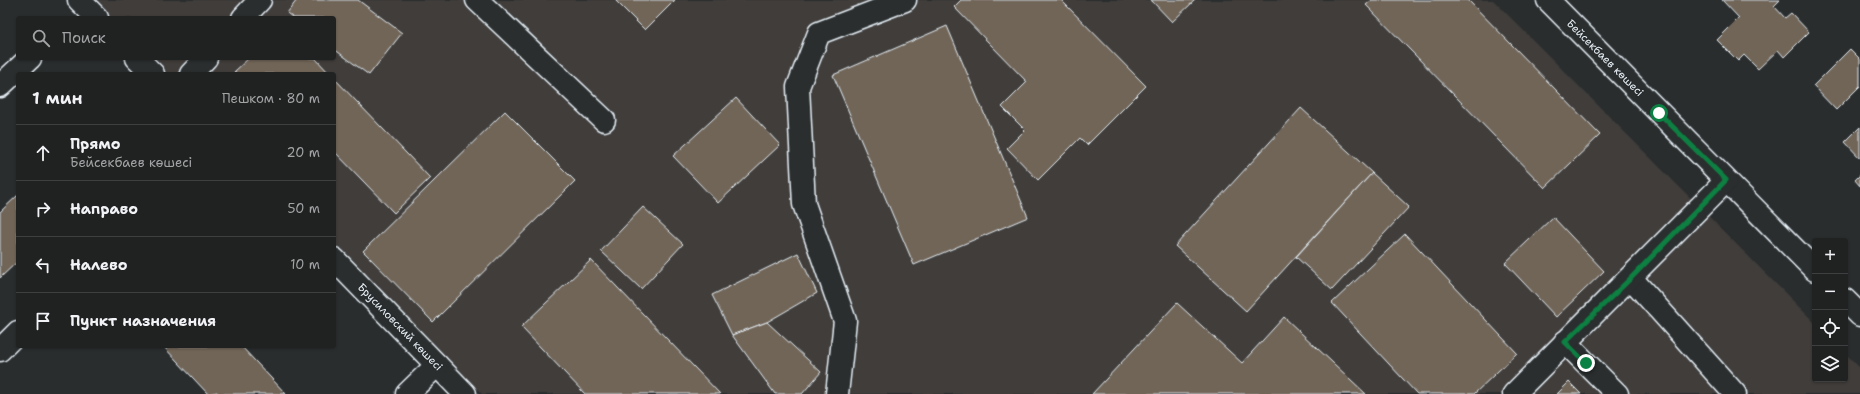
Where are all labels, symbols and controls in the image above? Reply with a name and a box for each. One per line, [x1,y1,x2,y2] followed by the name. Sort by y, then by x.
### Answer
[16,16,336,60] search box
[1563,16,1647,100] street label: Бейсекбаев көшесі
[30,27,52,49] icon: search
[62,28,106,48] text: Поиск
[32,87,82,109] text: 1 мин
[222,90,320,107] text: Пешком · 80 m
[1650,104,1668,122] route start
[70,134,120,154] text: Прямо
[32,142,54,164] icon: ahead
[287,144,320,161] text: 20 m
[70,154,192,171] text: Бейсекбаев көшесі
[32,198,54,220] icon: right
[70,199,138,219] text: Направо
[287,200,320,217] text: 50 m
[1812,238,1848,382] map controls
[1812,238,1848,274] button: +
[32,254,54,276] icon: left
[70,255,128,275] text: Налево
[290,256,320,273] text: 10 m
[1812,274,1848,310] button: −
[354,280,446,374] street label: Брусиловский көшесі
[32,310,54,332] icon: arrive
[1812,310,1848,346] button: locate
[70,311,216,331] text: Пункт назначения
[1812,346,1848,382] button: layers
[1577,354,1595,372] route end

